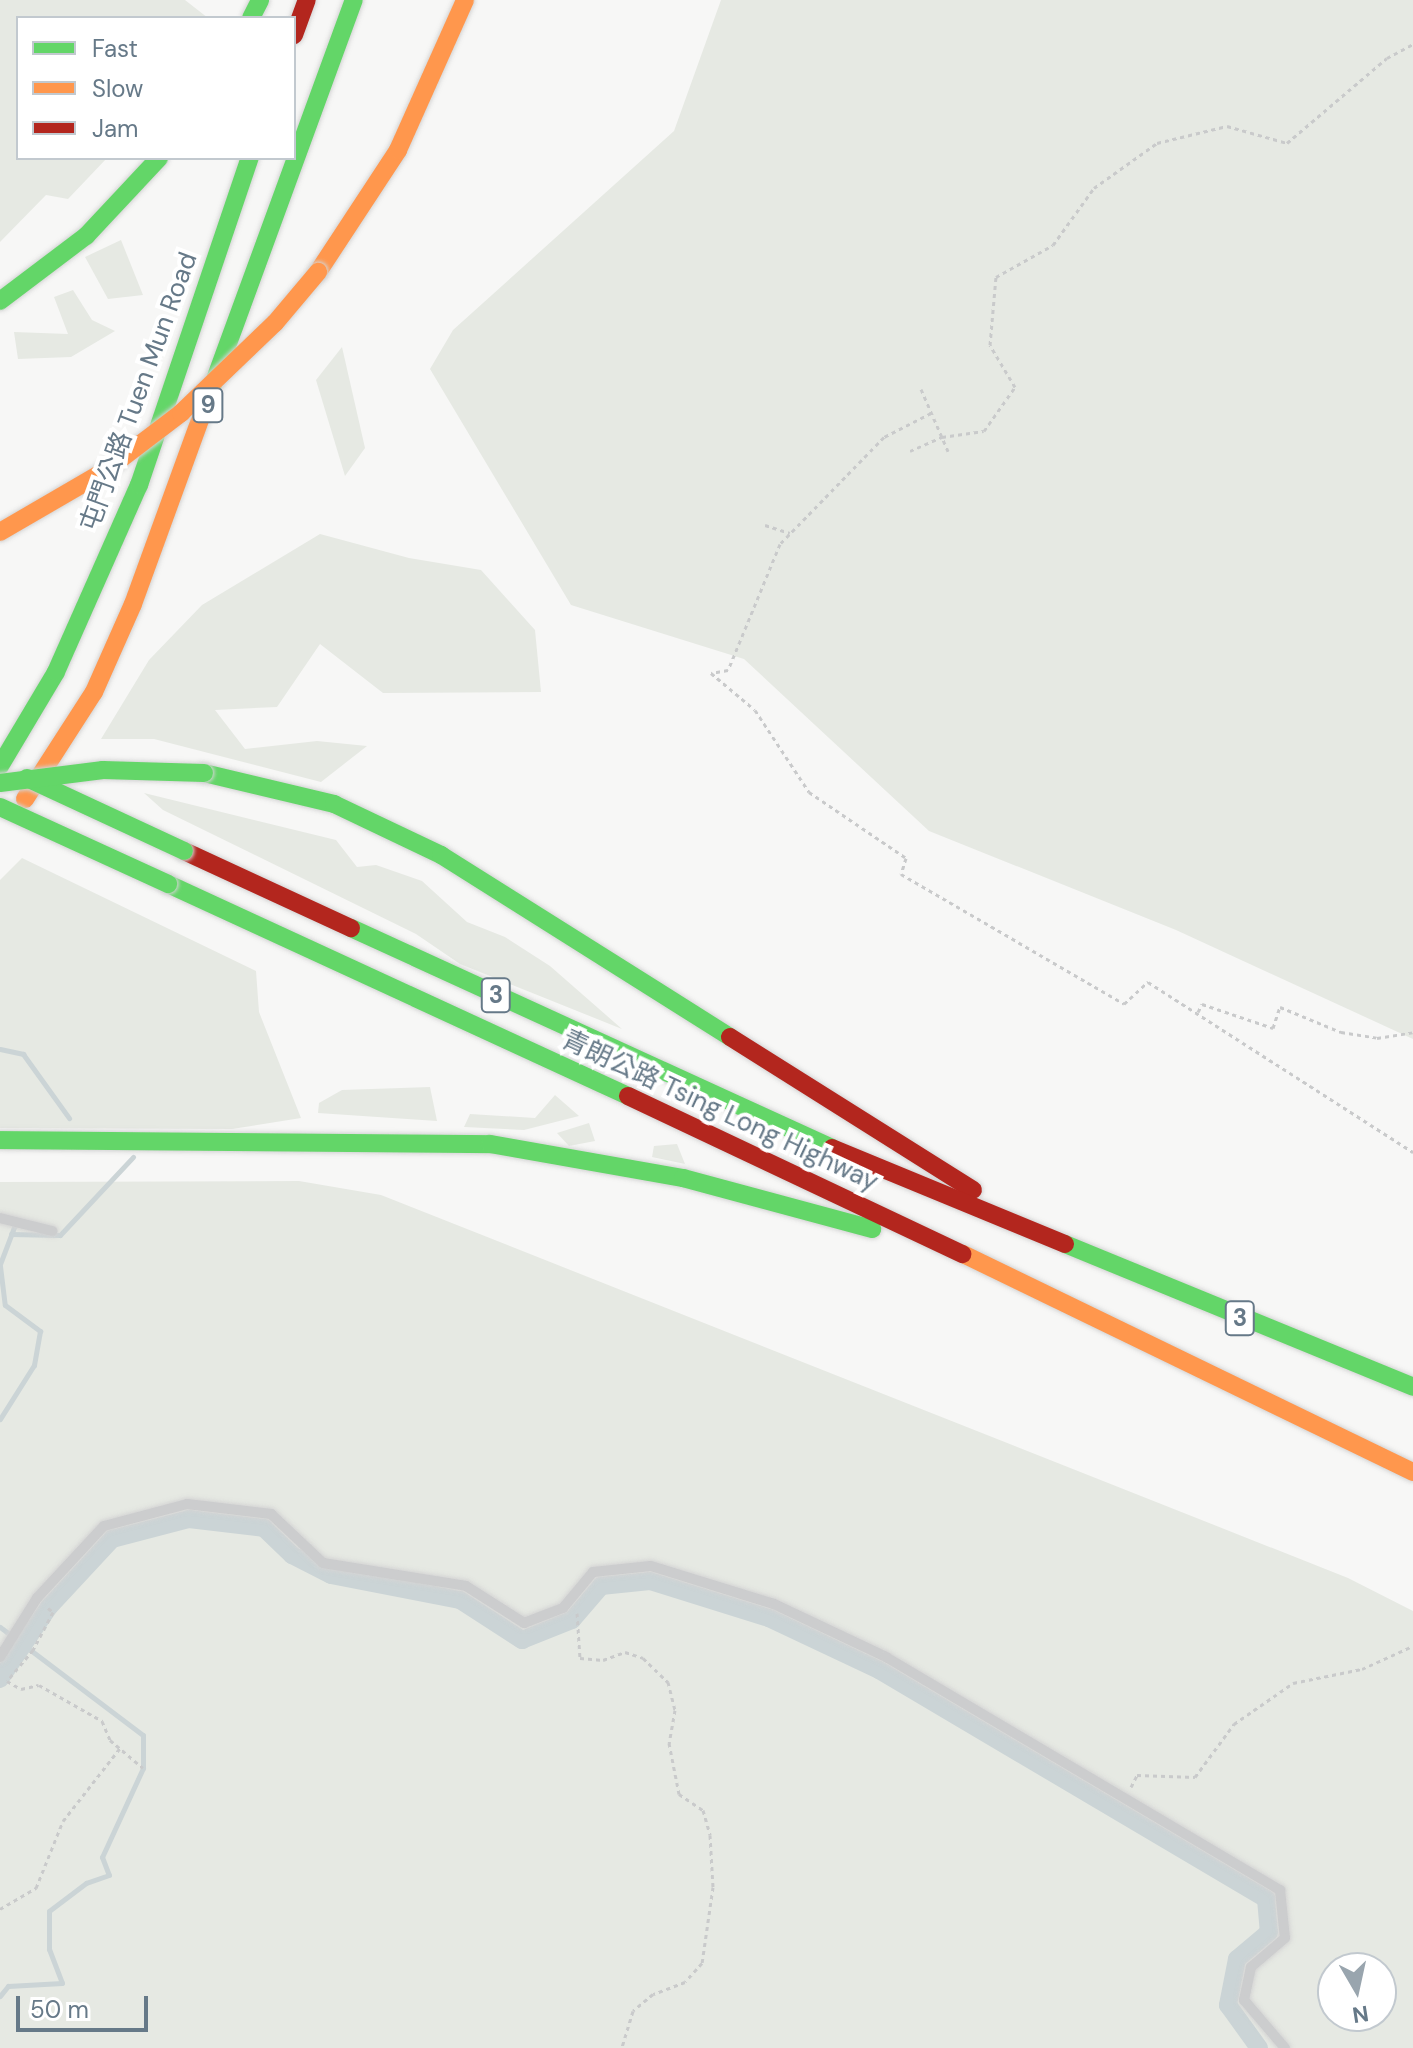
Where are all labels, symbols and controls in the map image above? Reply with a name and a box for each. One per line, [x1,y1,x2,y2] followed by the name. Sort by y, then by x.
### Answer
[16,16,296,160] legend
[92,33,138,64] text: Fast
[92,73,143,104] text: Slow
[92,113,138,144] text: Jam
[74,248,204,536] street label: 屯門公路 Tuen Mun Road
[192,385,224,425] road number: 9
[480,975,512,1015] road number: 3
[557,1024,883,1198] street label: 青朗公路 Tsing Long Highway
[1224,1298,1256,1338] road number: 3
[1317,1952,1397,2032] north arrow
[20,1980,152,2030] scale bar
[30,1994,89,2025] text: 50 m
[1350,1999,1371,2030] text: N

